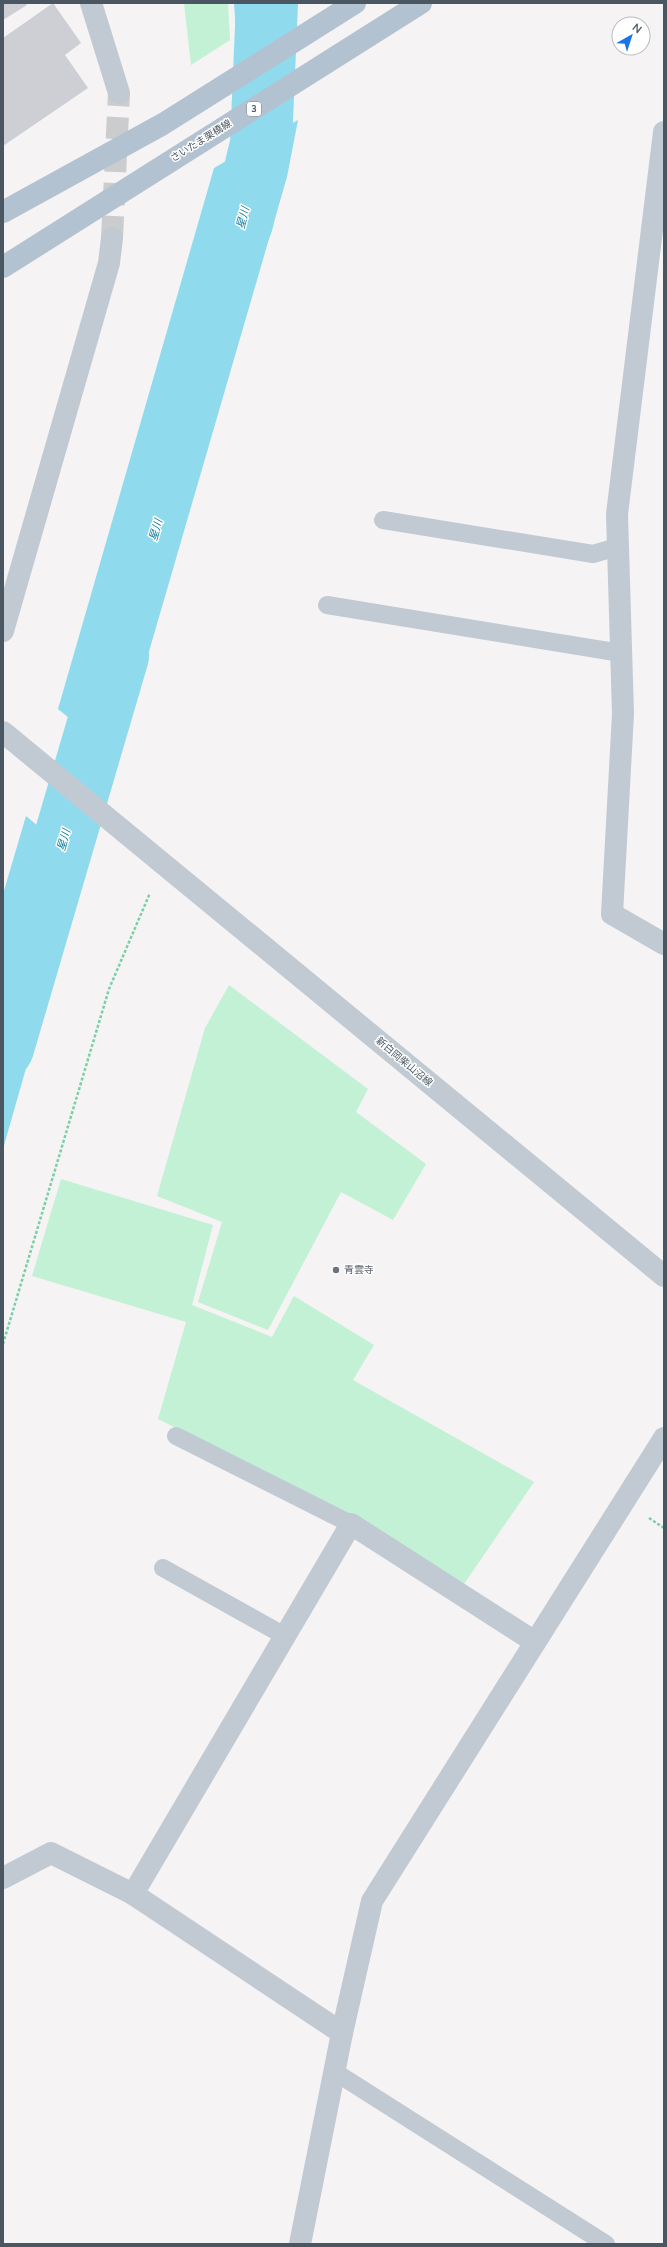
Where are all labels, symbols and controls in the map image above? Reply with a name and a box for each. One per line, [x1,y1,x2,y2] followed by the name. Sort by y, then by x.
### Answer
[611,16,651,56] north arrow
[629,20,645,37] text: N
[247,102,261,116] road number: 3
[168,117,234,165] street label: さいたま栗橋線
[233,205,253,230] water label: 星川
[146,516,167,543] water label: 星川
[54,826,75,853] water label: 星川
[373,1034,435,1090] street label: 新白岡柴山沼線
[344,1263,374,1277] place label: 青雲寺
[331,1265,341,1275] marker: 青雲寺

